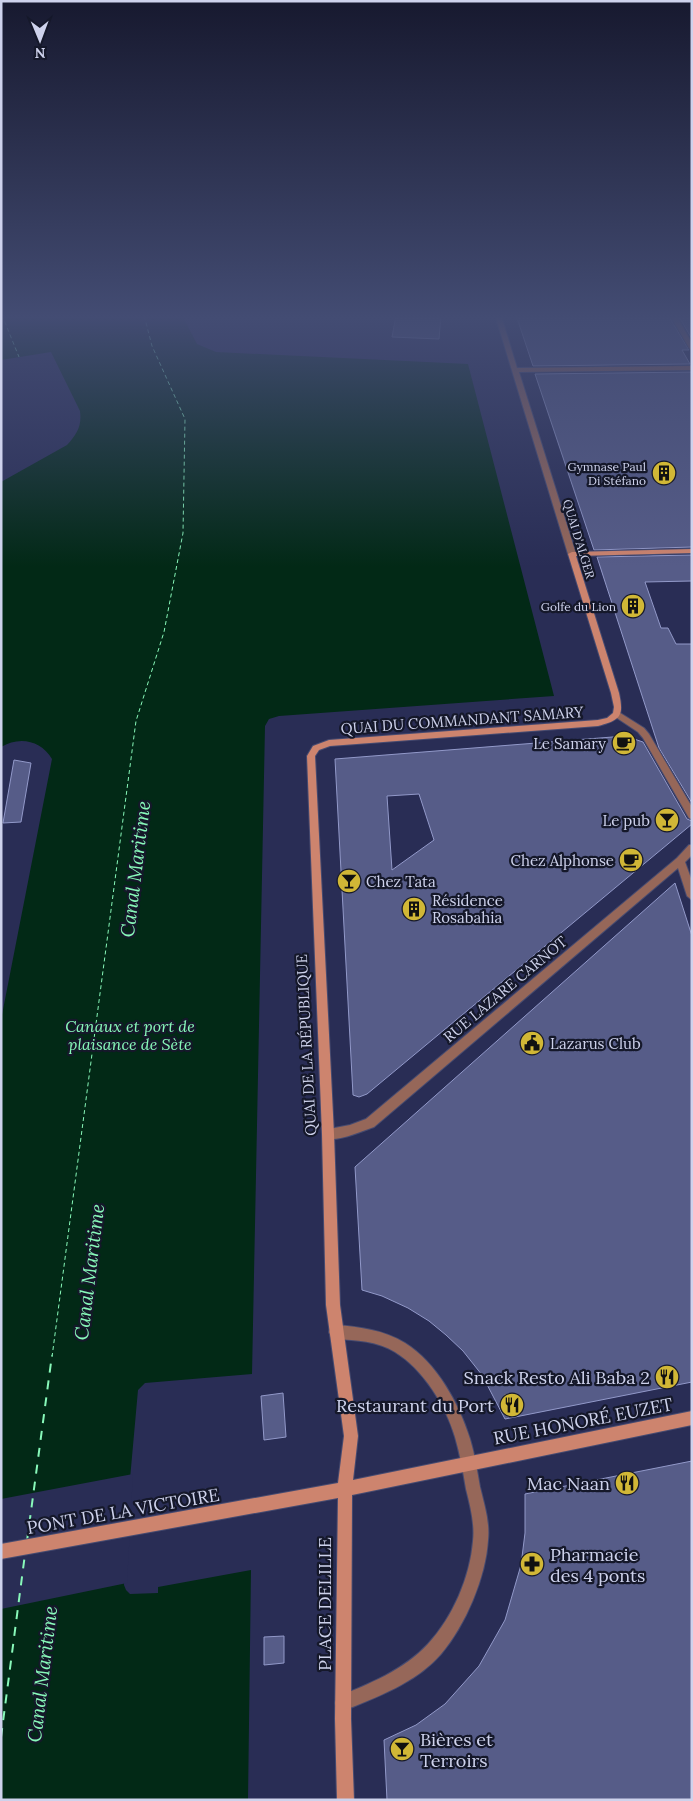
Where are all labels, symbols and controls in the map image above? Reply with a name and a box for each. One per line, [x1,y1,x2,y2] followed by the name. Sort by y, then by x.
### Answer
[15,15,65,65] north arrow
[34,44,46,62] text: N
[567,459,646,488] place label: Gymnase Paul Di Stéfano
[651,460,677,486] building icon: Gymnase Paul Di Stéfano
[560,498,598,581] street label: QUAI D'ALGER
[620,593,646,619] building icon: Golfe du Lion
[541,599,616,614] place label: Golfe du Lion
[340,702,584,738] street label: QUAI DU COMMANDANT SAMARY
[611,730,637,756] cafe icon: Le Samary
[533,734,606,753] place label: Le Samary
[115,799,155,939] water label: Canal Maritime
[654,807,680,833] bar icon: Le pub
[603,811,650,830] place label: Le pub
[618,847,644,873] cafe icon: Chez Alphonse
[510,851,614,870] place label: Chez Alphonse
[336,868,362,894] bar icon: Chez Tata
[366,872,436,891] place label: Chez Tata
[432,891,503,927] place label: Résidence Rosabahia
[401,896,427,922] building icon: Résidence Rosabahia
[439,932,571,1046] street label: RUE LAZARE CARNOT
[292,954,320,1136] street label: QUAI DE LA RÉPUBLIQUE
[65,1016,195,1054] water label: Canaux et port de plaisance de Sète
[519,1030,545,1056] public building icon: Lazarus Club
[550,1034,641,1053] place label: Lazarus Club
[69,1202,109,1342] water label: Canal Maritime
[654,1364,680,1390] restaurant icon: Snack Resto Ali Baba 2
[464,1366,650,1389] place label: Snack Resto Ali Baba 2
[491,1392,675,1450] street label: RUE HONORÉ EUZET
[499,1392,525,1418] restaurant icon: Restaurant du Port
[336,1394,494,1417] place label: Restaurant du Port
[614,1470,640,1496] restaurant icon: Mac Naan
[527,1472,610,1495] place label: Mac Naan
[25,1483,221,1539] street label: PONT DE LA VICTOIRE
[313,1537,336,1671] street label: PLACE DELILLE
[550,1543,645,1587] place label: Pharmacie des 4 ponts
[519,1551,545,1577] pharmacy icon: Pharmacie des 4 ponts
[22,1604,62,1744] water label: Canal Maritime
[420,1728,493,1772] place label: Bières et Terroirs
[389,1736,415,1762] bar icon: Bières et Terroirs

